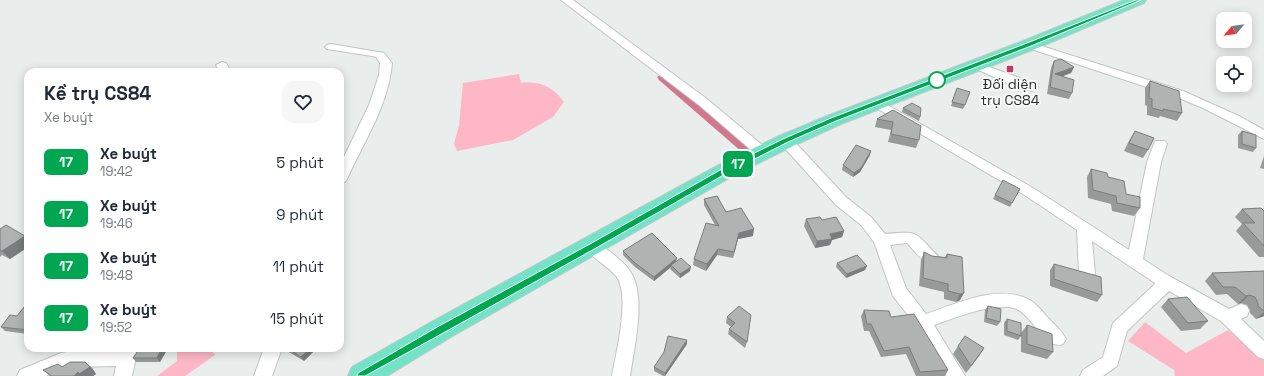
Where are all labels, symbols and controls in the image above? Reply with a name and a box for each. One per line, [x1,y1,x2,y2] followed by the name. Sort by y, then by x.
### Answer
[1216,12,1252,48] north arrow
[1216,12,1252,92] map controls
[1216,56,1252,92] button: locate
[1005,64,1015,74] marker: Đối diện trụ CS84
[928,71,946,89] unlabelled marker
[981,75,1040,109] place label: Đối diện trụ CS84
[44,81,151,106] text: Kề trụ CS84
[282,81,324,123] button: heart
[44,109,93,126] text: Xe buýt
[100,144,157,163] text: Xe buýt
[720,151,756,177] line badge: 17
[59,153,73,171] text: 17
[276,153,324,172] text: 5 phút
[731,155,745,173] text: 17
[100,163,133,180] text: 19:42
[100,196,157,215] text: Xe buýt
[59,205,73,223] text: 17
[276,205,324,224] text: 9 phút
[100,215,133,232] text: 19:46
[100,248,157,267] text: Xe buýt
[59,257,73,275] text: 17
[273,257,324,276] text: 11 phút
[100,267,133,284] text: 19:48
[100,300,157,319] text: Xe buýt
[59,309,73,327] text: 17
[270,309,324,328] text: 15 phút
[100,319,132,336] text: 19:52

